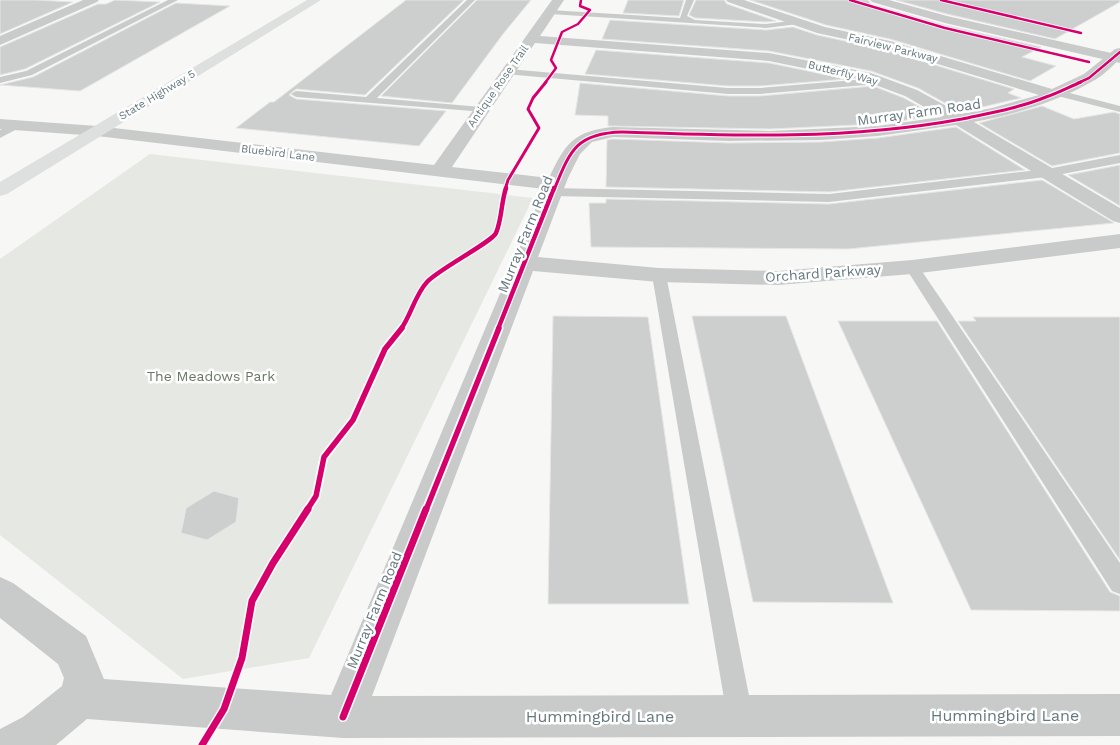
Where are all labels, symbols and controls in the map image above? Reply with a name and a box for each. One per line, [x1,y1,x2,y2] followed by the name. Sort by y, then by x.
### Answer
[847,31,939,65] street label: Fairview Parkway
[465,42,532,130] street label: Antique Rose Trail
[807,58,879,88] street label: Butterfly Way
[117,67,197,123] street label: State Highway 5
[856,95,982,129] street label: Murray Farm Road
[240,142,316,164] street label: Bluebird Lane
[494,173,556,295] street label: Murray Farm Road
[765,261,882,285] street label: Orchard Parkway
[147,368,275,384] park label: The Meadows Park
[343,549,405,671] street label: Murray Farm Road
[931,706,1079,725] street label: Hummingbird Lane
[526,707,674,726] street label: Hummingbird Lane

